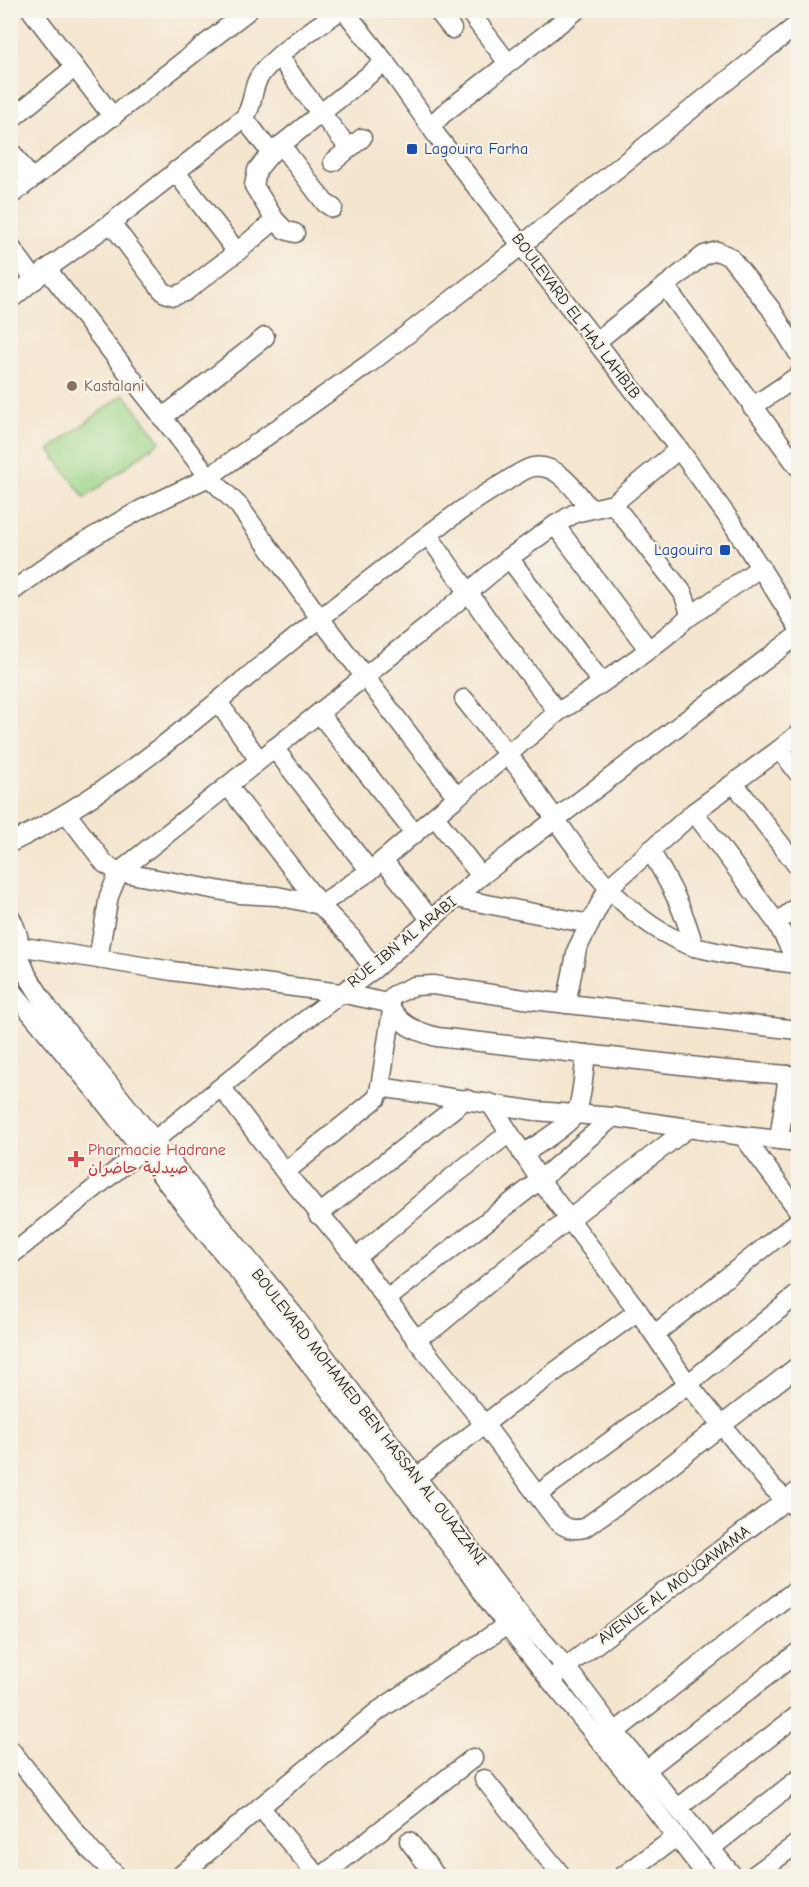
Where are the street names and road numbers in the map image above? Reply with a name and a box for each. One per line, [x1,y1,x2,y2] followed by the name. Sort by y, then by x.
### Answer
[508,230,644,402] street label: BOULEVARD EL HAJ LAHBIB
[344,893,460,991] street label: RUE IBN AL ARABI
[248,1265,490,1569] street label: BOULEVARD MOHAMED BEN HASSAN AL OUAZZANI
[594,1522,754,1648] street label: AVENUE AL MOUQAWAMA

